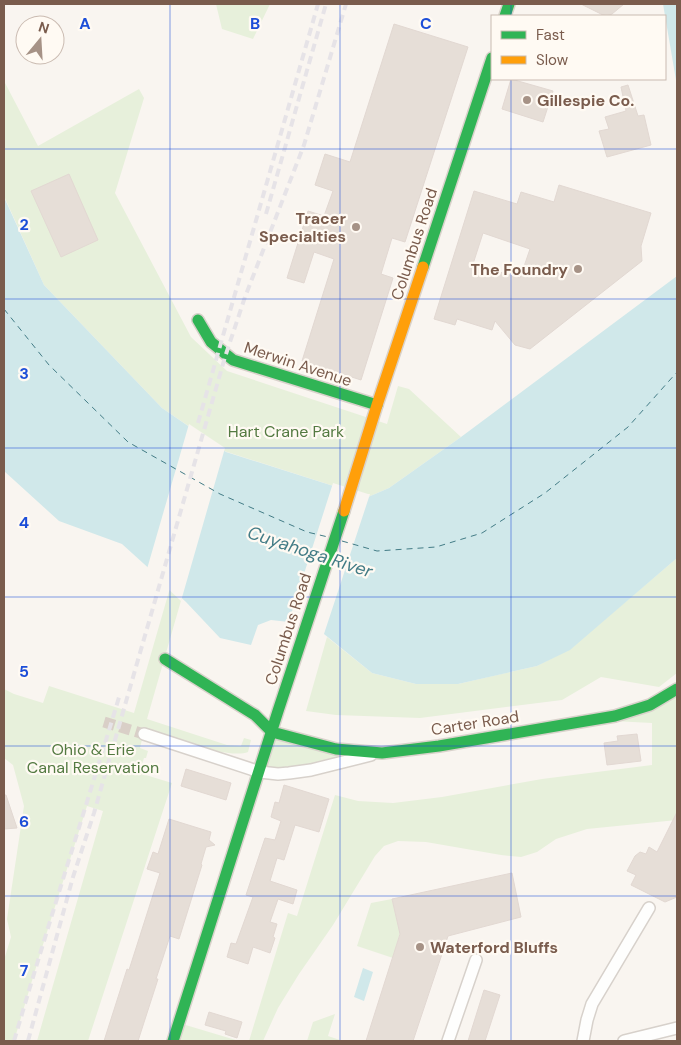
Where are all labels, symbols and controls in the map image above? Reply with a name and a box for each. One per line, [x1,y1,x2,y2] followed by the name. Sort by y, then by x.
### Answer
[79,13,91,34] text: A
[250,13,260,34] text: B
[420,13,432,34] text: C
[15,15,65,65] north arrow
[491,15,666,80] legend
[36,17,52,38] text: N
[536,25,565,45] text: Fast
[536,50,569,70] text: Slow
[537,90,634,111] place label: Gillespie Co.
[521,94,533,106] marker: Gillespie Co.
[386,185,442,303] street label: Columbus Road
[259,208,346,247] place label: Tracer Specialties
[19,214,29,235] text: 2
[350,221,362,233] marker: Tracer Specialties
[471,259,568,280] place label: The Foundry
[572,263,584,275] marker: The Foundry
[241,337,355,391] street label: Merwin Avenue
[19,363,29,384] text: 3
[228,421,344,442] park label: Hart Crane Park
[19,512,29,533] text: 4
[244,520,377,584] water label: Cuyahoga River
[260,570,316,688] street label: Columbus Road
[19,661,29,682] text: 5
[430,706,520,740] street label: Carter Road
[27,739,159,778] park label: Ohio & Erie Canal Reservation
[19,811,29,832] text: 6
[430,937,558,958] place label: Waterford Bluffs
[414,941,426,953] marker: Waterford Bluffs
[20,960,29,981] text: 7

